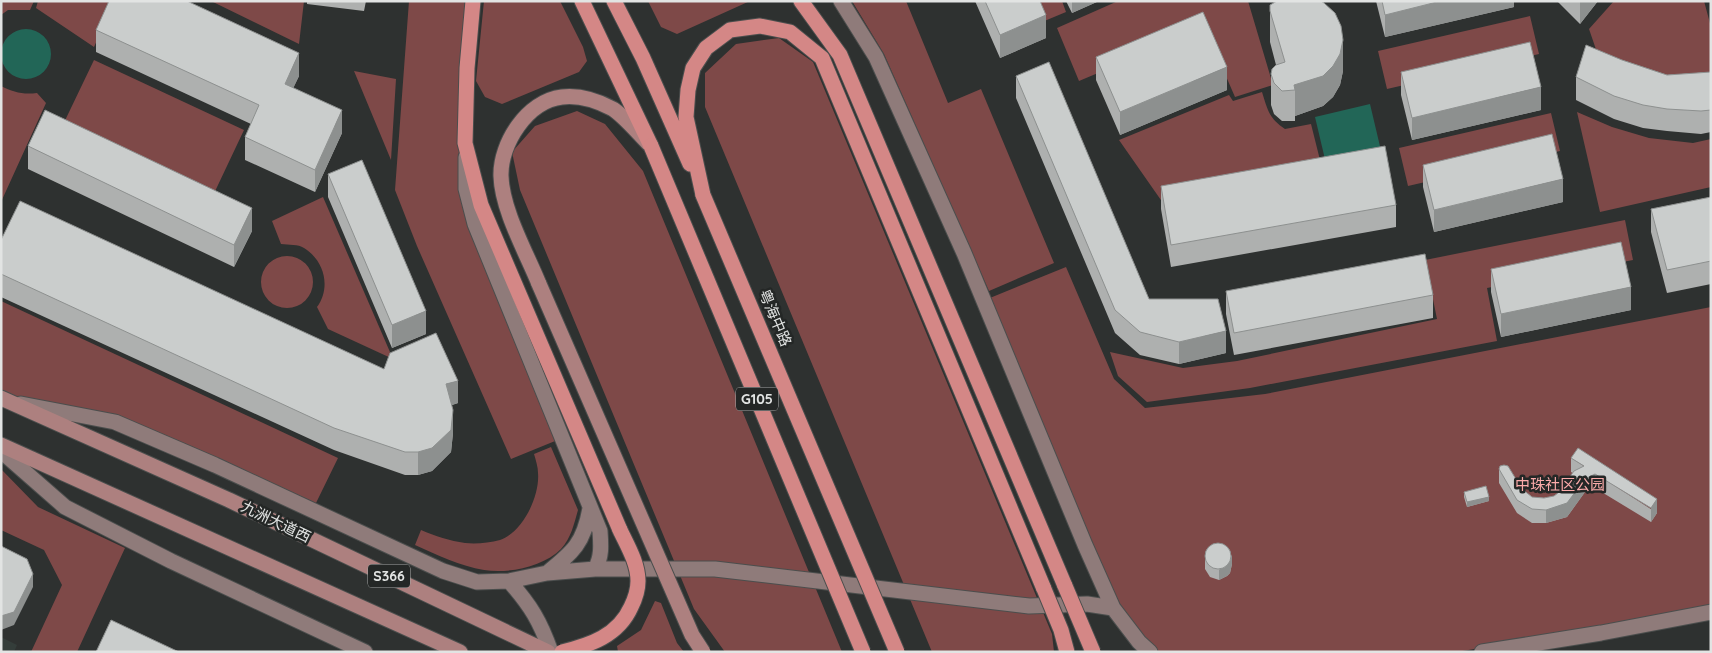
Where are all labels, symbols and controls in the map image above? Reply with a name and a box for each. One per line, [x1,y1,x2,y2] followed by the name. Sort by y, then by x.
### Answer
[755,286,796,349] street label: 粤海中路
[736,388,778,410] road number: G105
[1515,475,1605,494] park label: 中珠社区公园
[238,497,314,547] street label: 九洲大道西
[368,564,410,588] road number: S366

